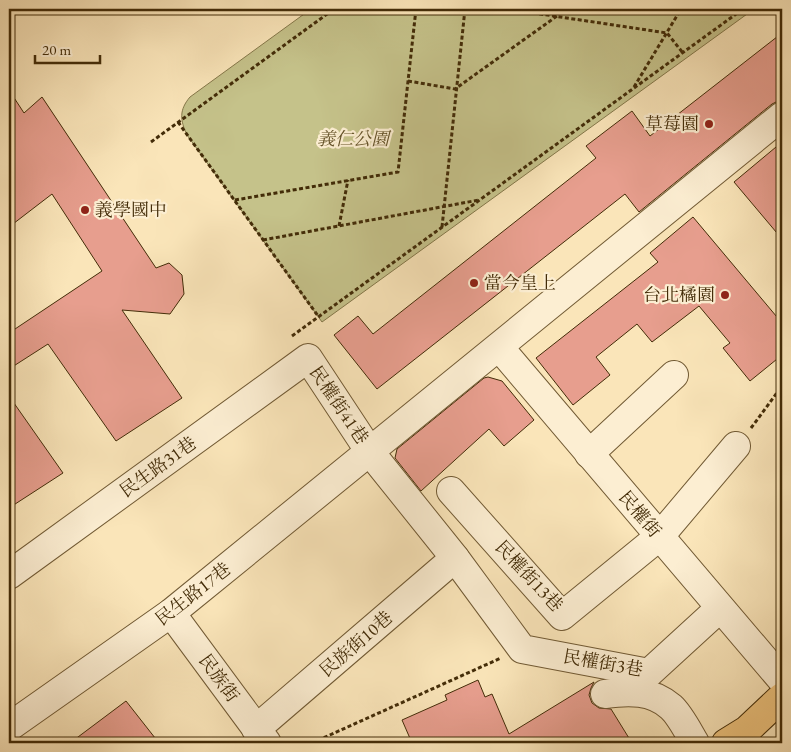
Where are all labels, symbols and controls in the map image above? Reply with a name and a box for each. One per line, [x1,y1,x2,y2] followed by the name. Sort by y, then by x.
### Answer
[35,32,100,64] scale bar
[42,40,71,59] text: 20 m
[645,112,699,135] place label: 草莓園
[703,118,715,130] marker: 草莓園
[317,127,392,150] park label: 義仁公園
[95,198,167,221] place label: 義學國中
[79,204,91,216] marker: 義學國中
[484,271,556,294] place label: 當今皇上
[468,277,480,289] marker: 當今皇上
[643,283,715,306] place label: 台北橘園
[719,289,731,301] marker: 台北橘園
[305,361,374,448] street label: 民權街41巷
[115,431,201,502] street label: 民生路31巷
[614,486,667,542] street label: 民權街
[491,535,568,616] street label: 民權街13巷
[150,557,235,630] street label: 民生路17巷
[314,606,397,682] street label: 民族街10巷
[561,644,645,681] street label: 民權街3巷
[194,649,245,706] street label: 民族街

